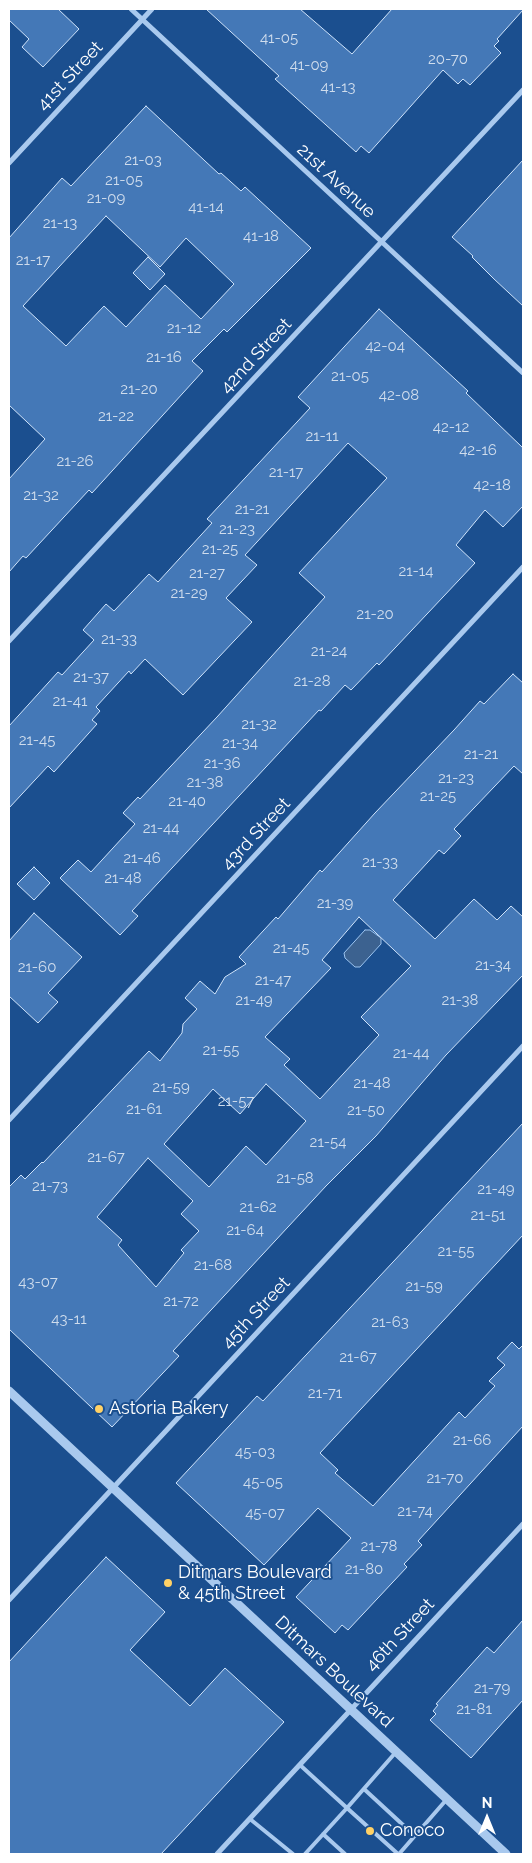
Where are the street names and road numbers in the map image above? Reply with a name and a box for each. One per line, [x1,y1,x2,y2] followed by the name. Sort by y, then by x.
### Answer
[33,37,107,115] street label: 41st Street
[292,139,380,223] street label: 21st Avenue
[216,314,296,398] street label: 42nd Street
[217,793,295,875] street label: 43rd Street
[217,1272,295,1354] street label: 45th Street
[361,1594,439,1676] street label: 46th Street
[270,1612,398,1732] street label: Ditmars Boulevard

